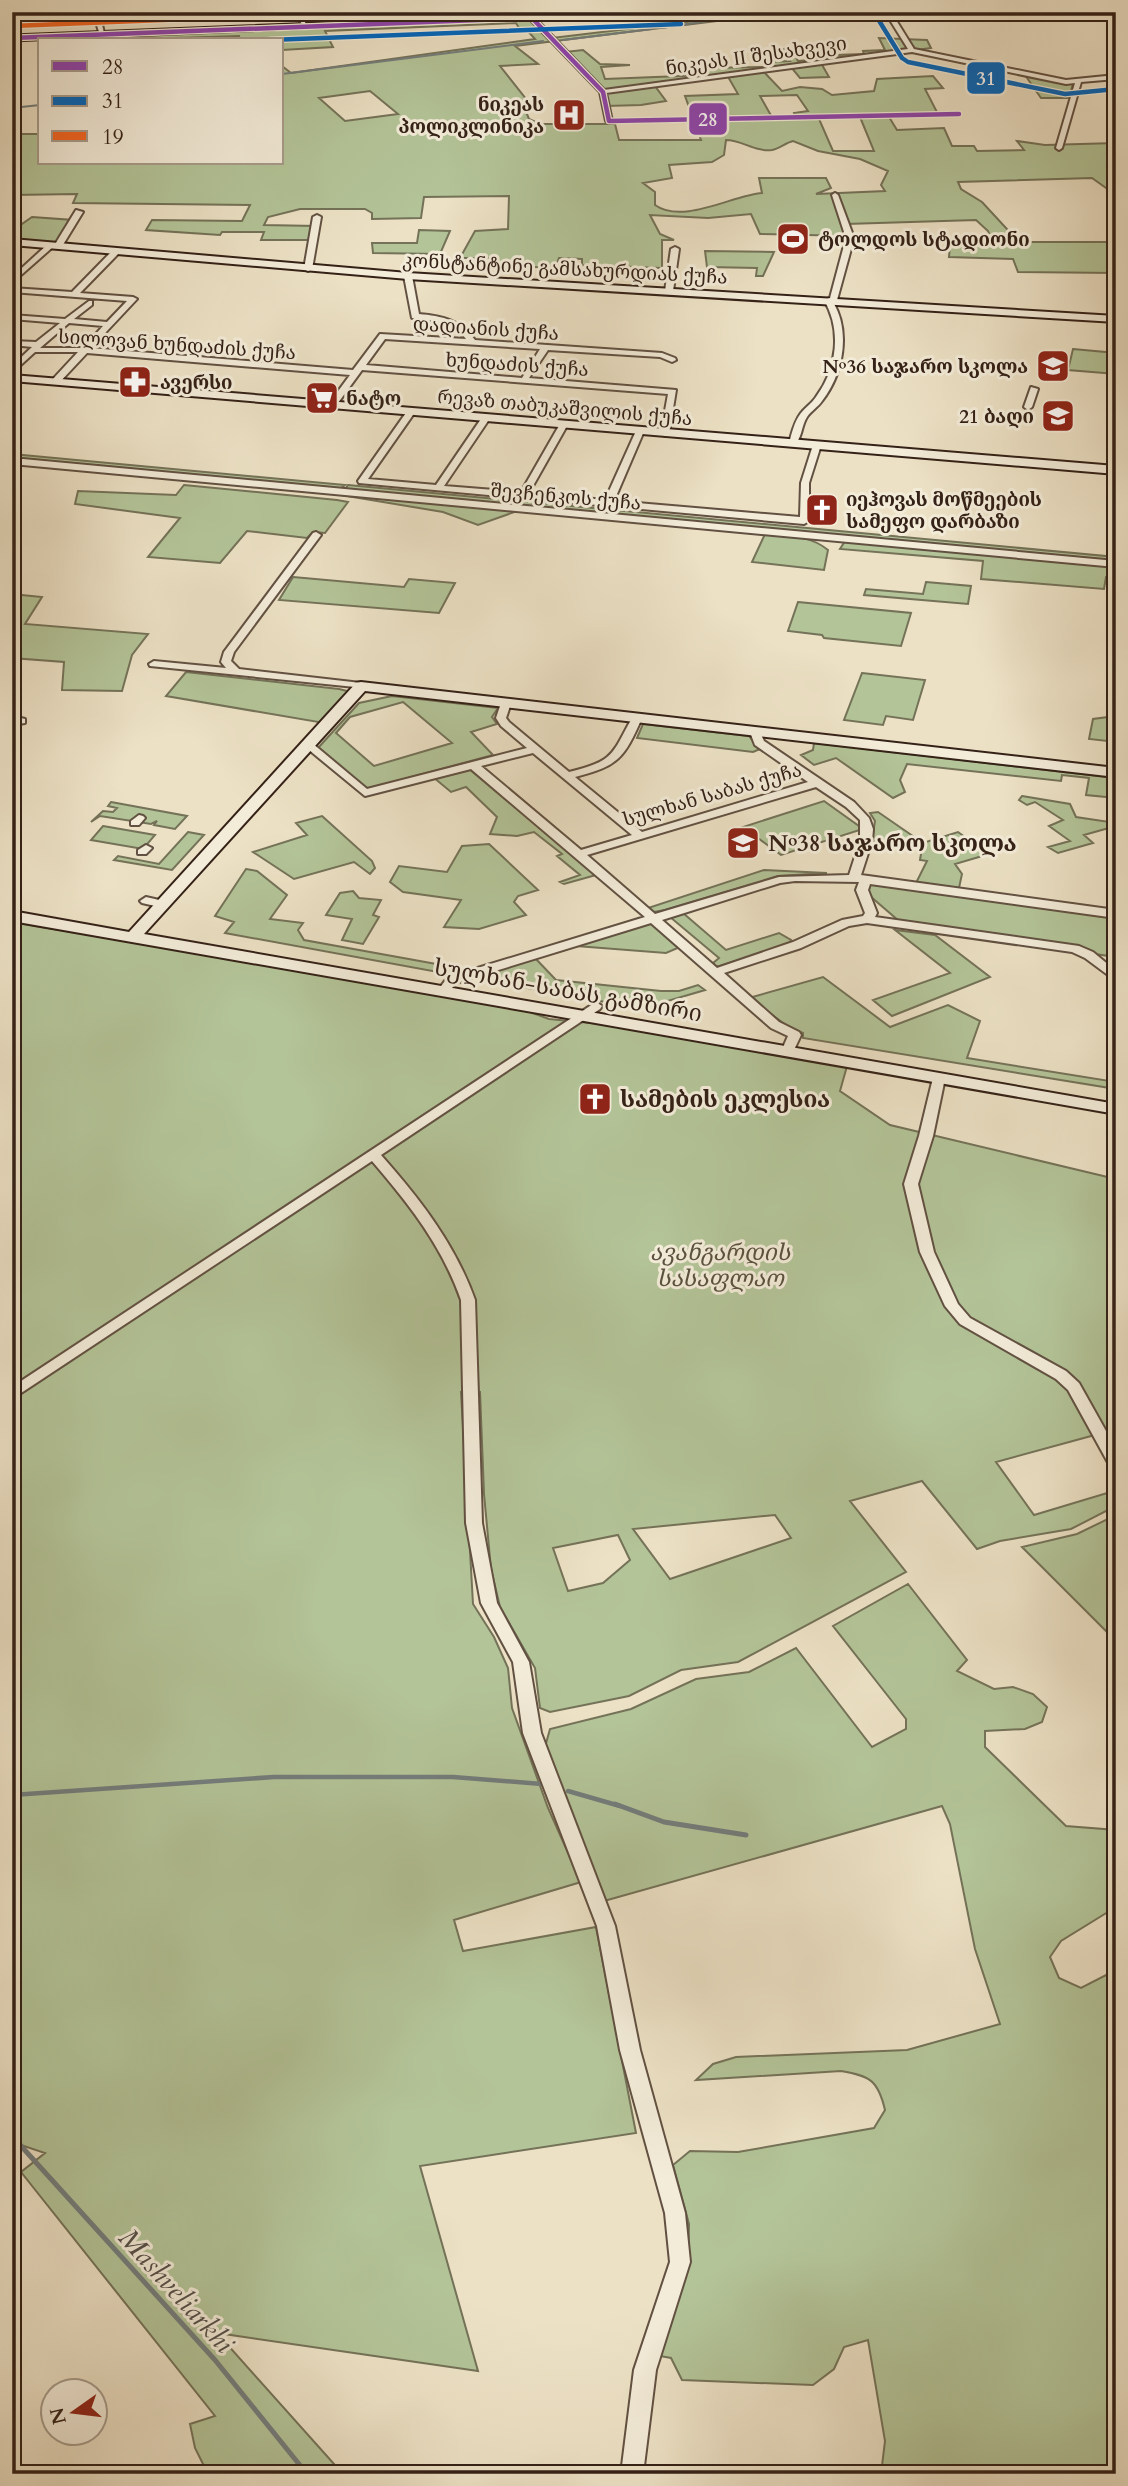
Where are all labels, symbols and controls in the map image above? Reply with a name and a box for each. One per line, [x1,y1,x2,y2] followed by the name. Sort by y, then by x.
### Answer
[664,30,848,82] street label: ნიკეას II შესახვევი
[38,38,284,164] legend
[102,53,124,82] text: 28
[966,61,1006,95] line badge: 31
[976,66,996,92] text: 31
[102,87,124,116] text: 31
[399,92,544,140] place label: ნიკეას პოლიკლინიკა
[550,96,588,134] hospital icon: ნიკეას პოლიკლინიკა
[688,102,728,136] line badge: 28
[698,107,718,133] text: 28
[102,123,124,152] text: 19
[774,220,812,258] sports icon: ტოლდოს სტადიონი
[818,227,1030,253] place label: ტოლდოს სტადიონი
[402,247,728,290] street label: კონსტანტინე გამსახურდიას ქუჩა
[412,311,560,347] street label: დადიანის ქუჩა
[57,324,297,366] street label: სილოვან ხუნდაძის ქუჩა
[444,347,590,383] street label: ხუნდაძის ქუჩა
[1034,347,1072,385] school or university icon: №36 საჯარო სკოლა
[823,354,1028,380] place label: №36 საჯარო სკოლა
[116,363,154,401] pharmacy icon: ავერსი
[160,370,233,396] place label: ავერსი
[303,379,341,417] supermarket icon: ნატო
[436,384,693,432] street label: რევაზ თაბუკაშვილის ქუჩა
[346,386,401,412] place label: ნატო
[1039,397,1077,435] school or university icon: 21 ბაღი
[959,404,1034,430] place label: 21 ბაღი
[490,477,642,517] street label: შევჩენკოს ქუჩა
[846,487,1042,535] place label: იეჰოვას მოწმეების სამეფო დარბაზი
[803,491,841,529] church icon: იეჰოვას მოწმეების სამეფო დარბაზი
[620,757,805,833] street label: სულხან საბას ქუჩა
[724,824,762,862] school or university icon: №38 საჯარო სკოლა
[768,828,1017,859] place label: №38 საჯარო სკოლა
[431,952,705,1029] street label: სულხან-საბას გამზირი
[576,1080,614,1118] church icon: სამების ეკლესია
[620,1084,830,1115] place label: სამების ეკლესია
[650,1237,791,1294] park label: ავანგარდის სასაფლაო
[110,2220,243,2362] water label: Mashveliarkhi
[38,2378,108,2448] north arrow
[44,2404,73,2427] text: N

